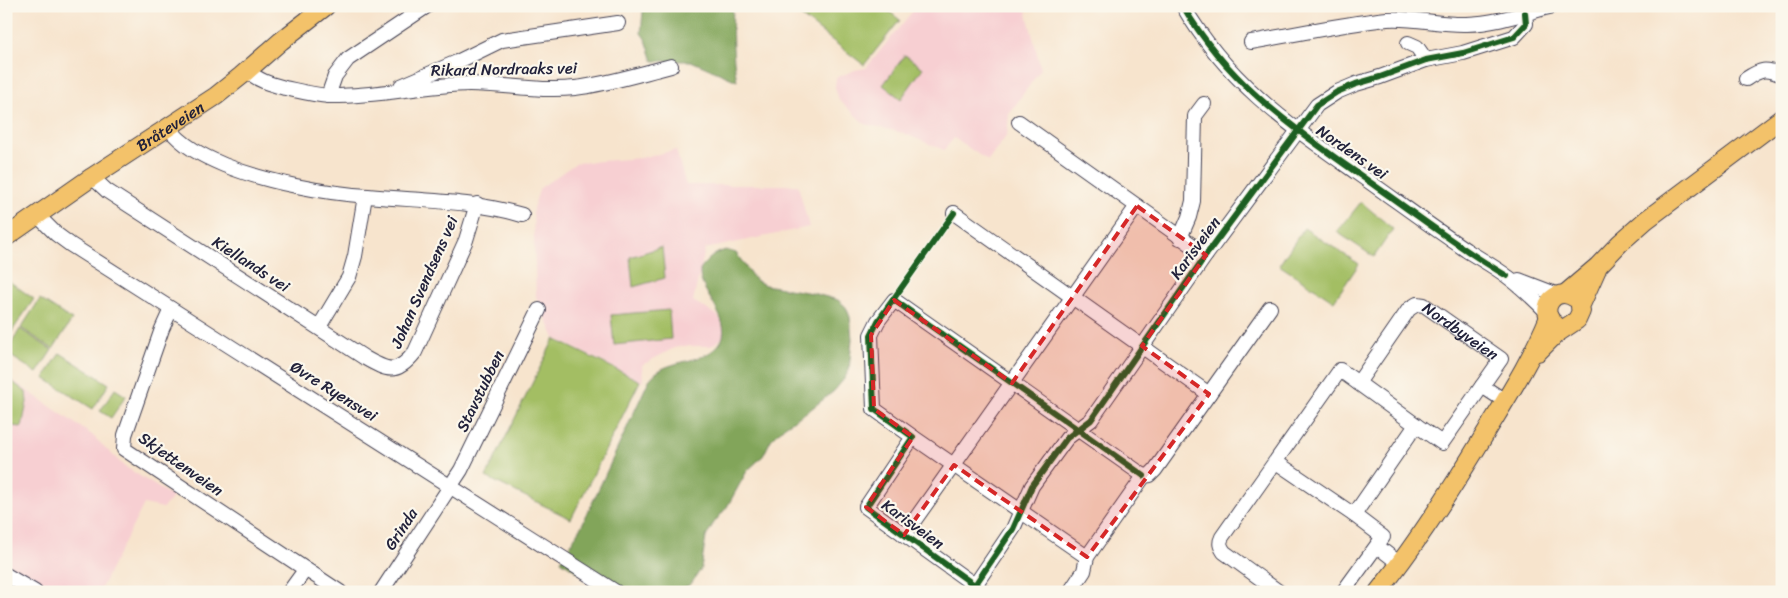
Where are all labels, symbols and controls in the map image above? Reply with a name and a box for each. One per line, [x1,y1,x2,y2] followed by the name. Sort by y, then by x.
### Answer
[431,53,578,85] street label: Rikard Nordraaks vei
[130,93,210,159] street label: Bråteveien
[1310,117,1394,188] street label: Nordens vei
[1162,210,1228,286] street label: Karisveien
[381,211,466,354] street label: Johan Svendsens vei
[206,228,296,301] street label: Kiellands vei
[1416,294,1505,368] street label: Nordbyveien
[448,345,512,437] street label: Stavstubben
[285,353,384,430] street label: Øvre Ryensvei
[132,424,230,504] street label: Skjettenveien
[875,491,951,557] street label: Karisveien
[376,501,426,556] street label: Grinda

